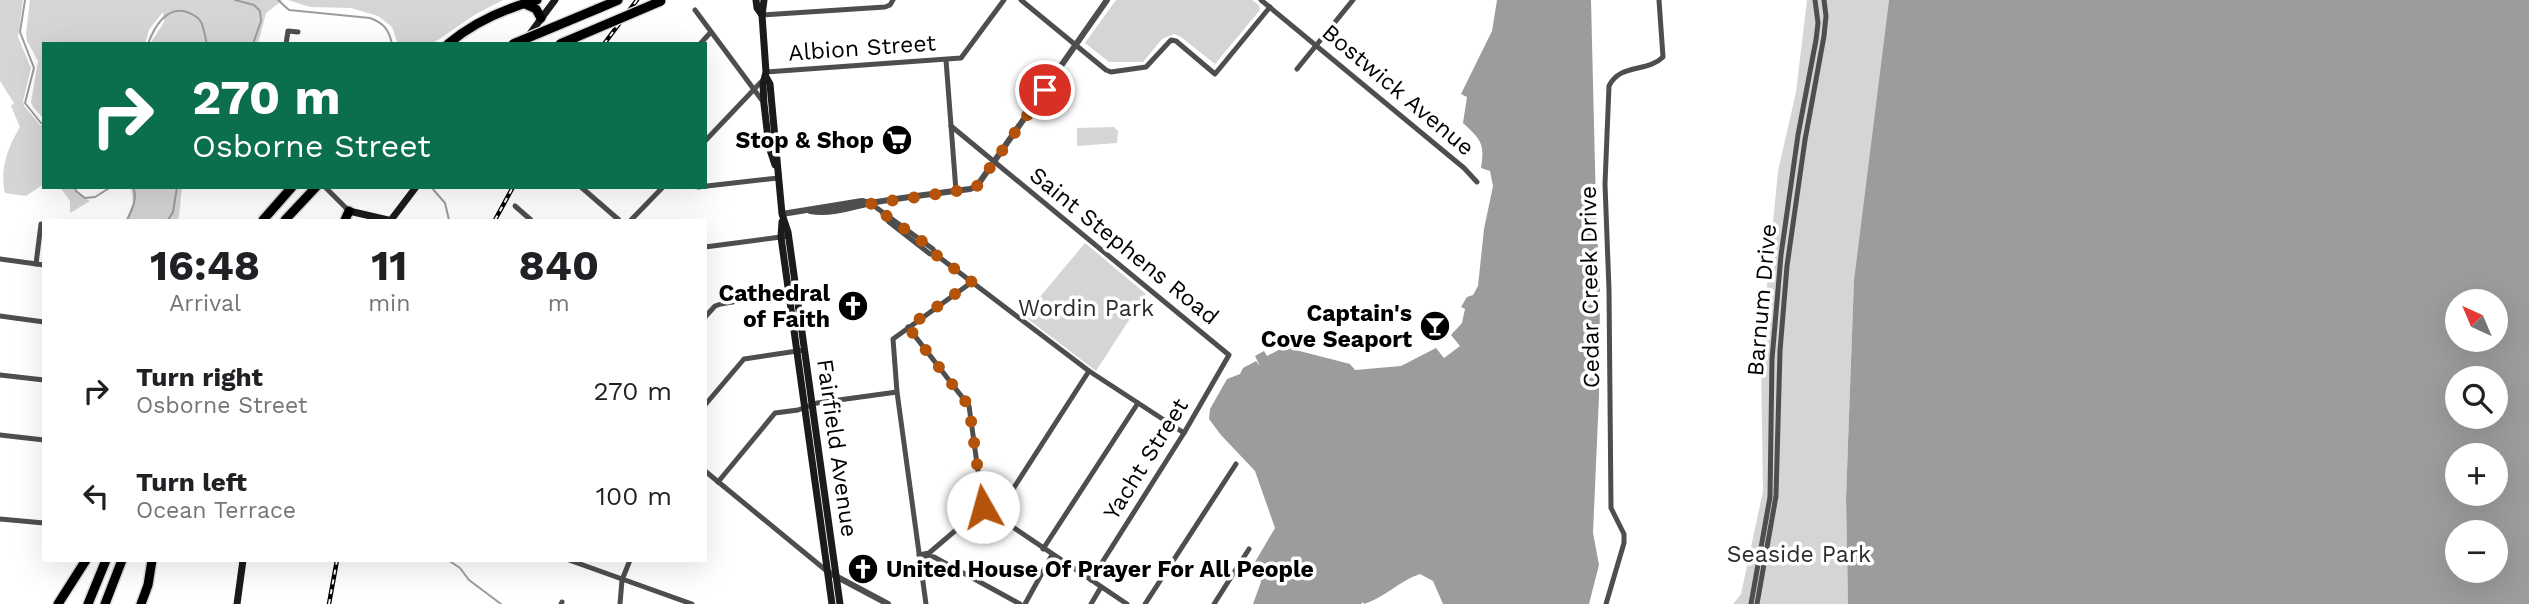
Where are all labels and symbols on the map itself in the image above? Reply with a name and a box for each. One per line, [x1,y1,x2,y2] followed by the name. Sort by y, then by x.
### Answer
[1317,19,1479,161] street label: Bostwick Avenue
[787,29,937,67] street label: Albion Street
[1015,60,1075,120] pin
[880,123,914,157] supermarket icon: Stop & Shop
[736,127,874,154] place label: Stop & Shop
[1024,162,1224,330] street label: Saint Stephens Road
[1575,186,1605,388] street label: Cedar Creek Drive
[1742,223,1782,377] street label: Barnum Drive
[719,280,830,333] place label: Cathedral of Faith
[836,289,870,323] church icon: Cathedral of Faith
[2445,289,2508,352] north arrow
[1018,295,1154,322] park label: Wordin Park
[1261,300,1412,353] place label: Captain's Cove Seaport
[1418,309,1452,343] bar icon: Captain's Cove Seaport
[811,357,863,539] street label: Fairfield Avenue
[1098,393,1194,525] street label: Yacht Street
[946,470,1020,544] position arrow
[1727,541,1871,568] park label: Seaside Park
[846,552,880,586] church icon: United House Of Prayer For All People
[886,556,1314,583] place label: United House Of Prayer For All People

